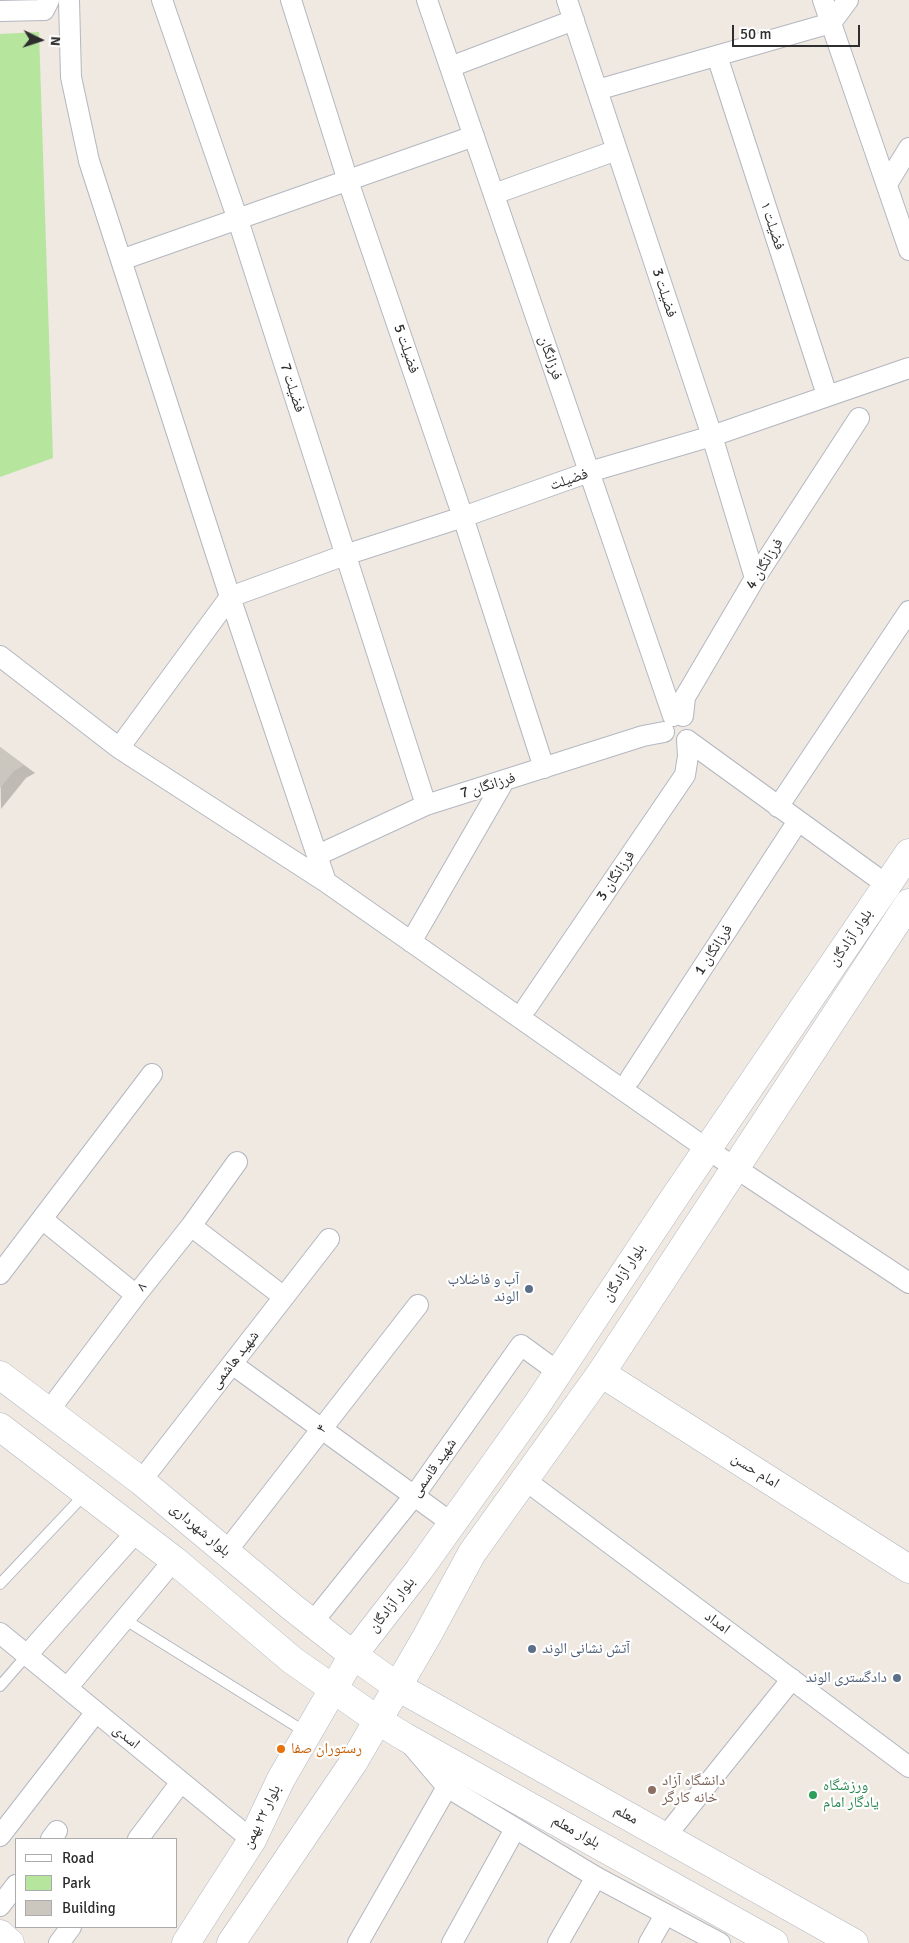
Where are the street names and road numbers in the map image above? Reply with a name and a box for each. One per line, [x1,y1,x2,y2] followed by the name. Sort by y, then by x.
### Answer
[756,200,788,252] street label: فضیلت ۱
[648,266,680,320] street label: فضیلت 3
[389,322,423,376] street label: فضیلت 5
[534,334,566,382] street label: فرزانگان
[276,361,308,415] street label: فضیلت 7
[547,465,591,495] street label: فضیلت
[742,535,788,593] street label: فرزانگان 4
[458,769,518,803] street label: فرزانگان 7
[593,847,639,905] street label: فرزانگان 3
[825,906,877,970] street label: بلوار آزادگان
[691,921,737,979] street label: فرزانگان 1
[599,1241,649,1305] street label: بلوار آزادگان
[133,1279,151,1295] street label: ۸
[207,1327,263,1393] street label: شهید هاشمی
[313,1421,331,1437] street label: ۴
[407,1435,461,1501] street label: شهید قاسمی
[728,1449,782,1493] street label: امام حسن
[166,1499,234,1561] street label: بلوار شهرداری
[365,1574,419,1636] street label: بلوار آزادگان
[701,1608,733,1638] street label: امداد
[109,1721,143,1753] street label: اسدی
[239,1782,285,1852] street label: بلوار ۲۲ بهمن
[611,1801,641,1829] street label: معلم
[549,1811,603,1853] street label: بلوار معلم

